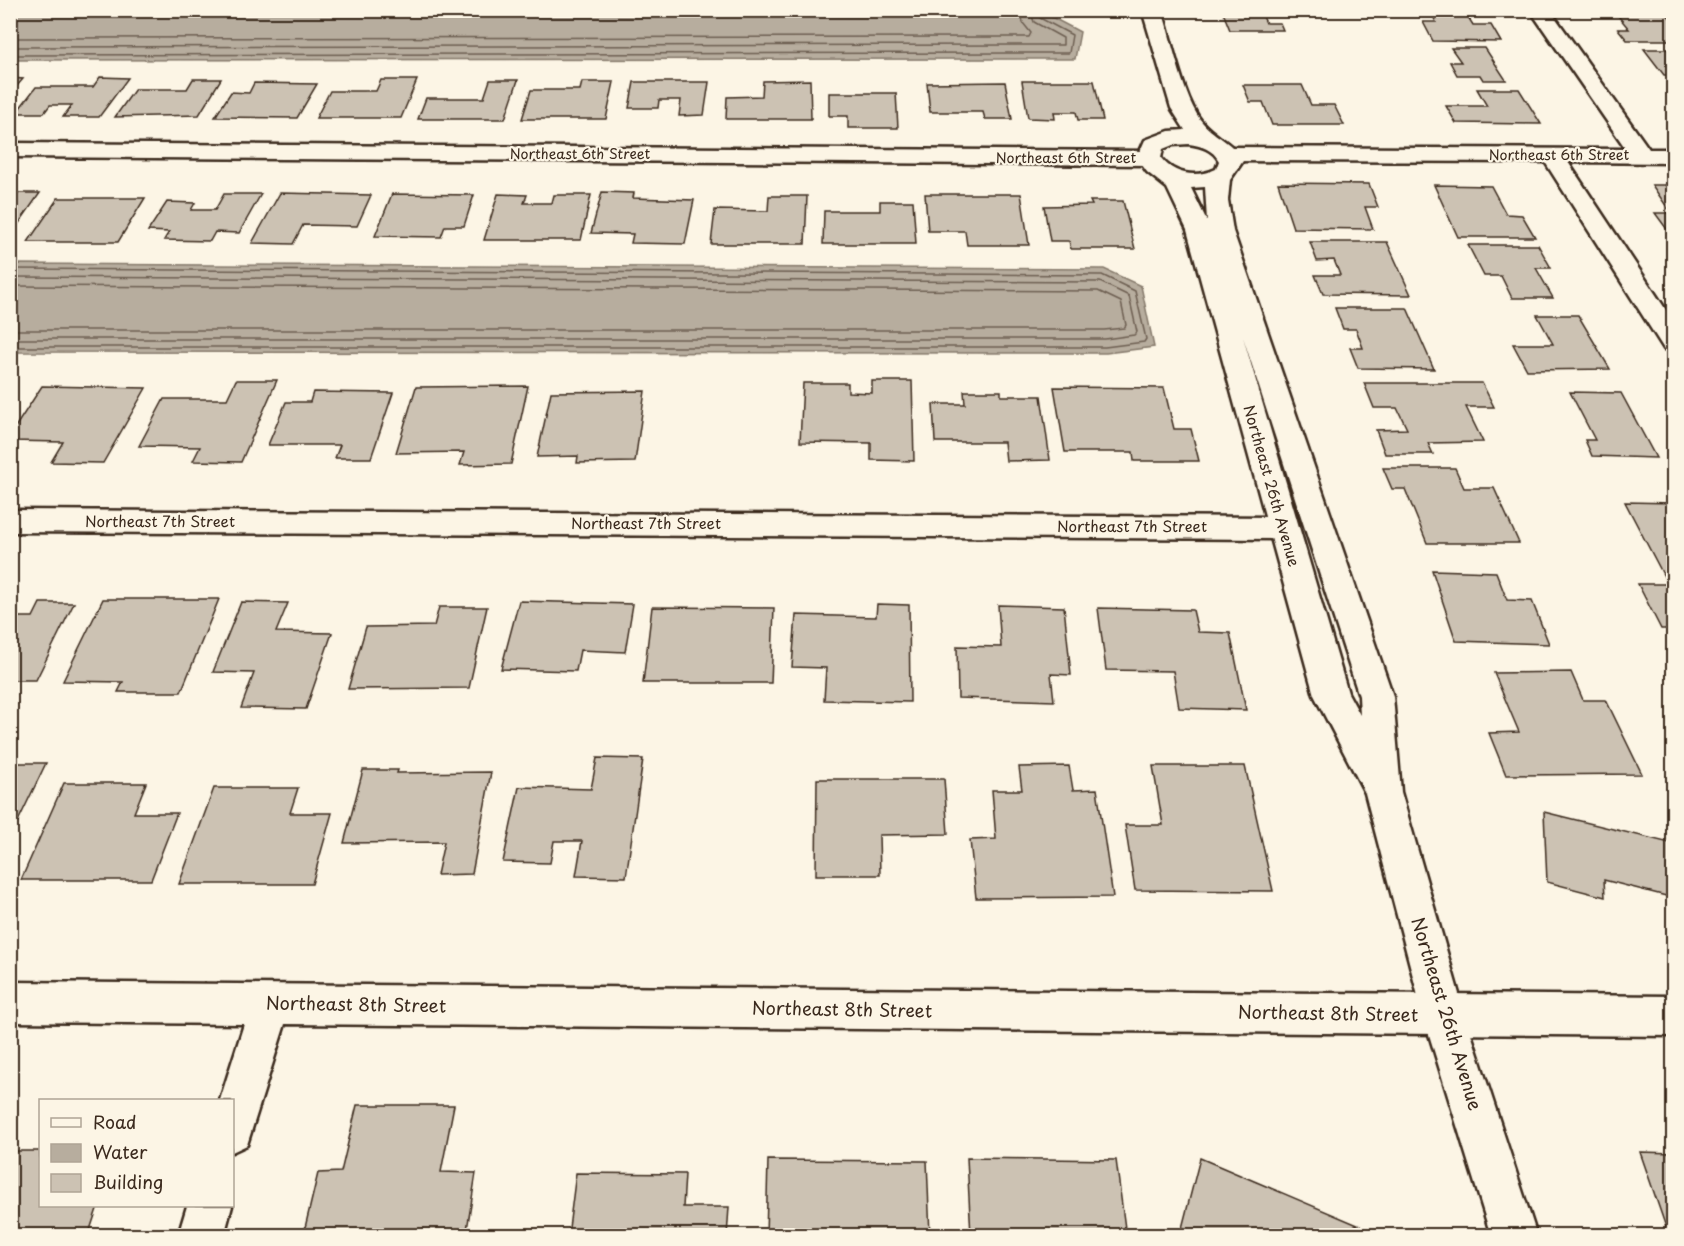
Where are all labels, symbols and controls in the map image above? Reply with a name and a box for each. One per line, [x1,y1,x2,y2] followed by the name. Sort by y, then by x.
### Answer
[510,143,651,164] street label: Northeast 6th Street
[1489,144,1630,165] street label: Northeast 6th Street
[996,147,1137,168] street label: Northeast 6th Street
[1238,402,1307,569] street label: Northeast 26th Avenue
[85,509,235,532] street label: Northeast 7th Street
[571,511,721,534] street label: Northeast 7th Street
[1057,514,1207,537] street label: Northeast 7th Street
[1405,914,1490,1114] street label: Northeast 26th Avenue
[266,988,446,1019] street label: Northeast 8th Street
[752,993,932,1024] street label: Northeast 8th Street
[1238,997,1418,1028] street label: Northeast 8th Street
[39,1099,234,1207] legend
[93,1108,137,1135] text: Road
[93,1138,148,1165] text: Water
[93,1168,163,1195] text: Building

